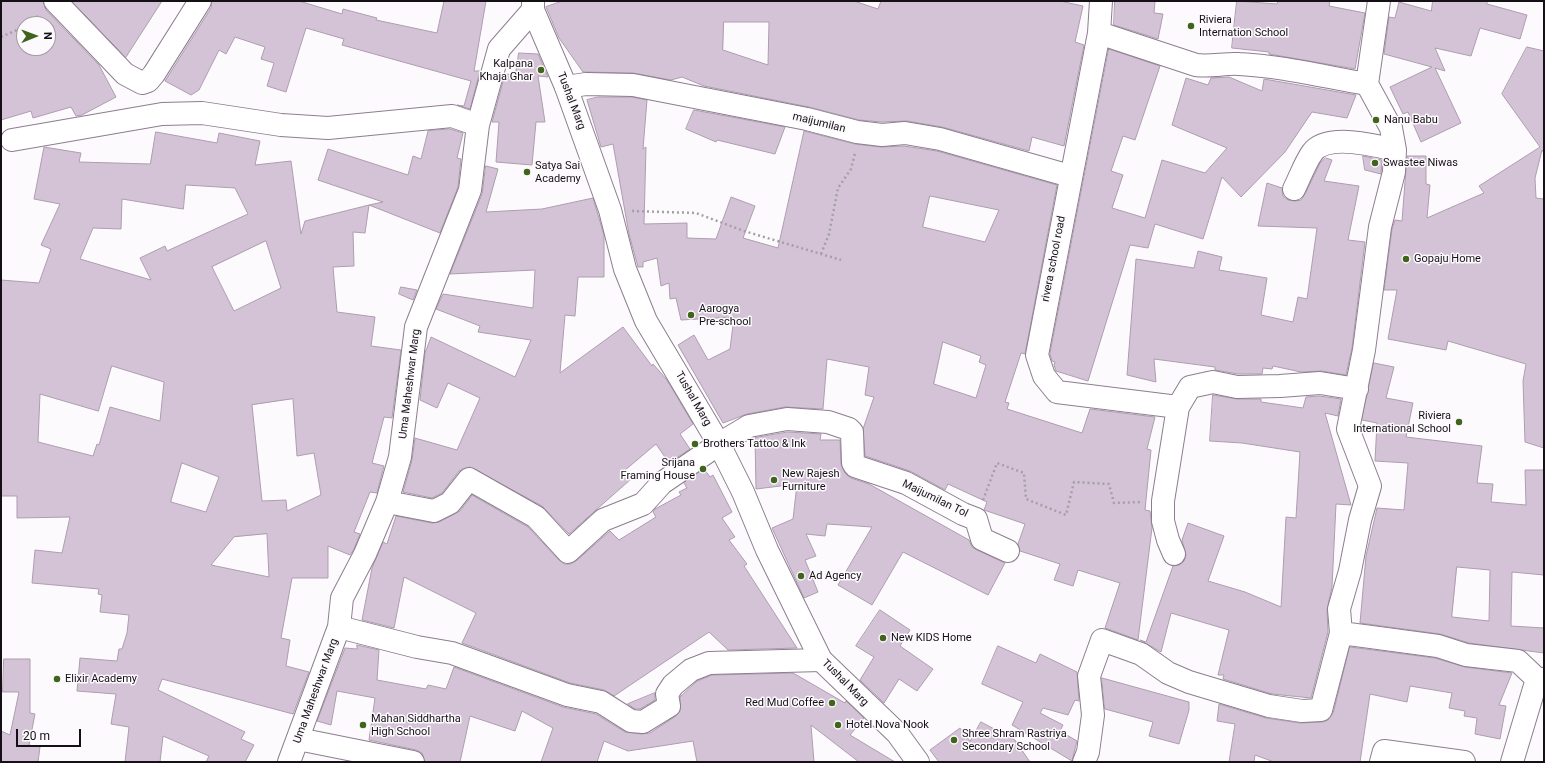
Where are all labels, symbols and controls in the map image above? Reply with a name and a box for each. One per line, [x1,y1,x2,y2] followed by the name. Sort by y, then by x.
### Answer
[1199,13,1288,39] place label: Riviera Internation School
[16,16,56,56] north arrow
[1186,21,1196,31] marker: Riviera Internation School
[41,32,54,40] text: N
[479,57,533,83] place label: Kalpana Khaja Ghar
[536,65,546,75] marker: Kalpana Khaja Ghar
[554,70,588,132] street label: Tushal Marg
[791,110,847,136] street label: maijumilan
[1384,113,1438,127] place label: Nanu Babu
[1371,115,1381,125] marker: Nanu Babu
[1383,156,1458,170] place label: Swastee Niwas
[1370,158,1380,168] marker: Swastee Niwas
[535,159,581,185] place label: Satya Sai Academy
[522,167,532,177] marker: Satya Sai Academy
[1039,215,1069,303] street label: rivera school road
[1414,252,1481,266] place label: Gopaju Home
[1401,254,1411,264] marker: Gopaju Home
[699,302,751,328] place label: Aarogya Pre-school
[686,310,696,320] marker: Aarogya Pre-school
[397,328,423,440] street label: Uma Maheshwar Marg
[672,369,714,429] street label: Tushal Marg
[1353,409,1451,435] place label: Riviera International School
[1454,417,1464,427] marker: Riviera International School
[703,437,806,451] place label: Brothers Tattoo & Ink
[690,439,700,449] marker: Brothers Tattoo & Ink
[621,456,695,482] place label: Srijana Framing House
[698,464,708,474] marker: Srijana Framing House
[782,467,840,493] place label: New Rajesh Furniture
[769,475,779,485] marker: New Rajesh Furniture
[900,477,970,521] street label: Maijumilan Tol
[809,569,861,583] place label: Ad Agency
[796,571,806,581] marker: Ad Agency
[891,631,972,645] place label: New KIDS Home
[878,633,888,643] marker: New KIDS Home
[291,637,341,745] street label: Uma Maheshwar Marg
[819,657,871,709] street label: Tushal Marg
[65,672,137,686] place label: Elixir Academy
[52,674,62,684] marker: Elixir Academy
[745,696,824,710] place label: Red Mud Coffee
[827,698,837,708] marker: Red Mud Coffee
[371,712,461,738] place label: Mahan Siddhartha High School
[846,718,929,732] place label: Hotel Nova Nook
[358,720,368,730] marker: Mahan Siddhartha High School
[833,720,843,730] marker: Hotel Nova Nook
[18,721,83,747] scale bar
[962,727,1067,753] place label: Shree Shram Rastriya Secondary School
[23,729,50,743] text: 20 m
[949,735,959,745] marker: Shree Shram Rastriya Secondary School

